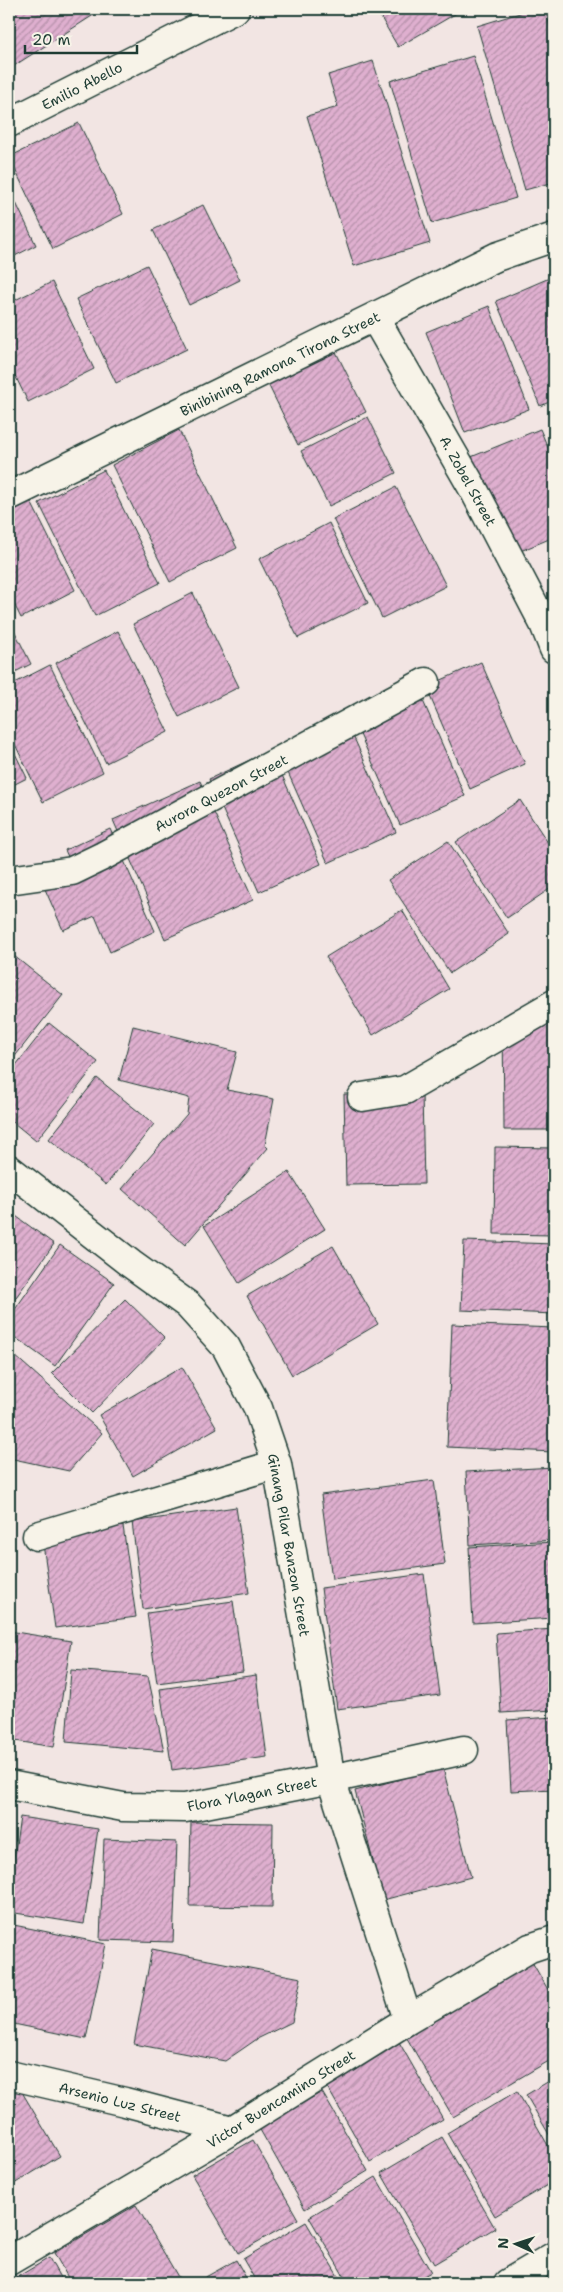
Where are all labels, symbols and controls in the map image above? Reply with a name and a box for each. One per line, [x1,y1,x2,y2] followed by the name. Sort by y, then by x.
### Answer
[25,22,138,54] scale bar
[32,30,71,50] text: 20 m
[39,58,125,114] street label: Emilio Abello
[177,308,383,420] street label: Binibining Ramona Tirona Street
[436,433,500,529] street label: A. Zobel Street
[151,750,291,836] street label: Aurora Quezon Street
[264,1452,314,1638] street label: Ginang Pilar Banzon Street
[186,1773,318,1815] street label: Flora Ylagan Street
[203,2046,359,2152] street label: Victor Buencamino Street
[57,2078,183,2126] street label: Arsenio Luz Street
[490,2220,540,2270] north arrow
[494,2237,512,2249] text: N

